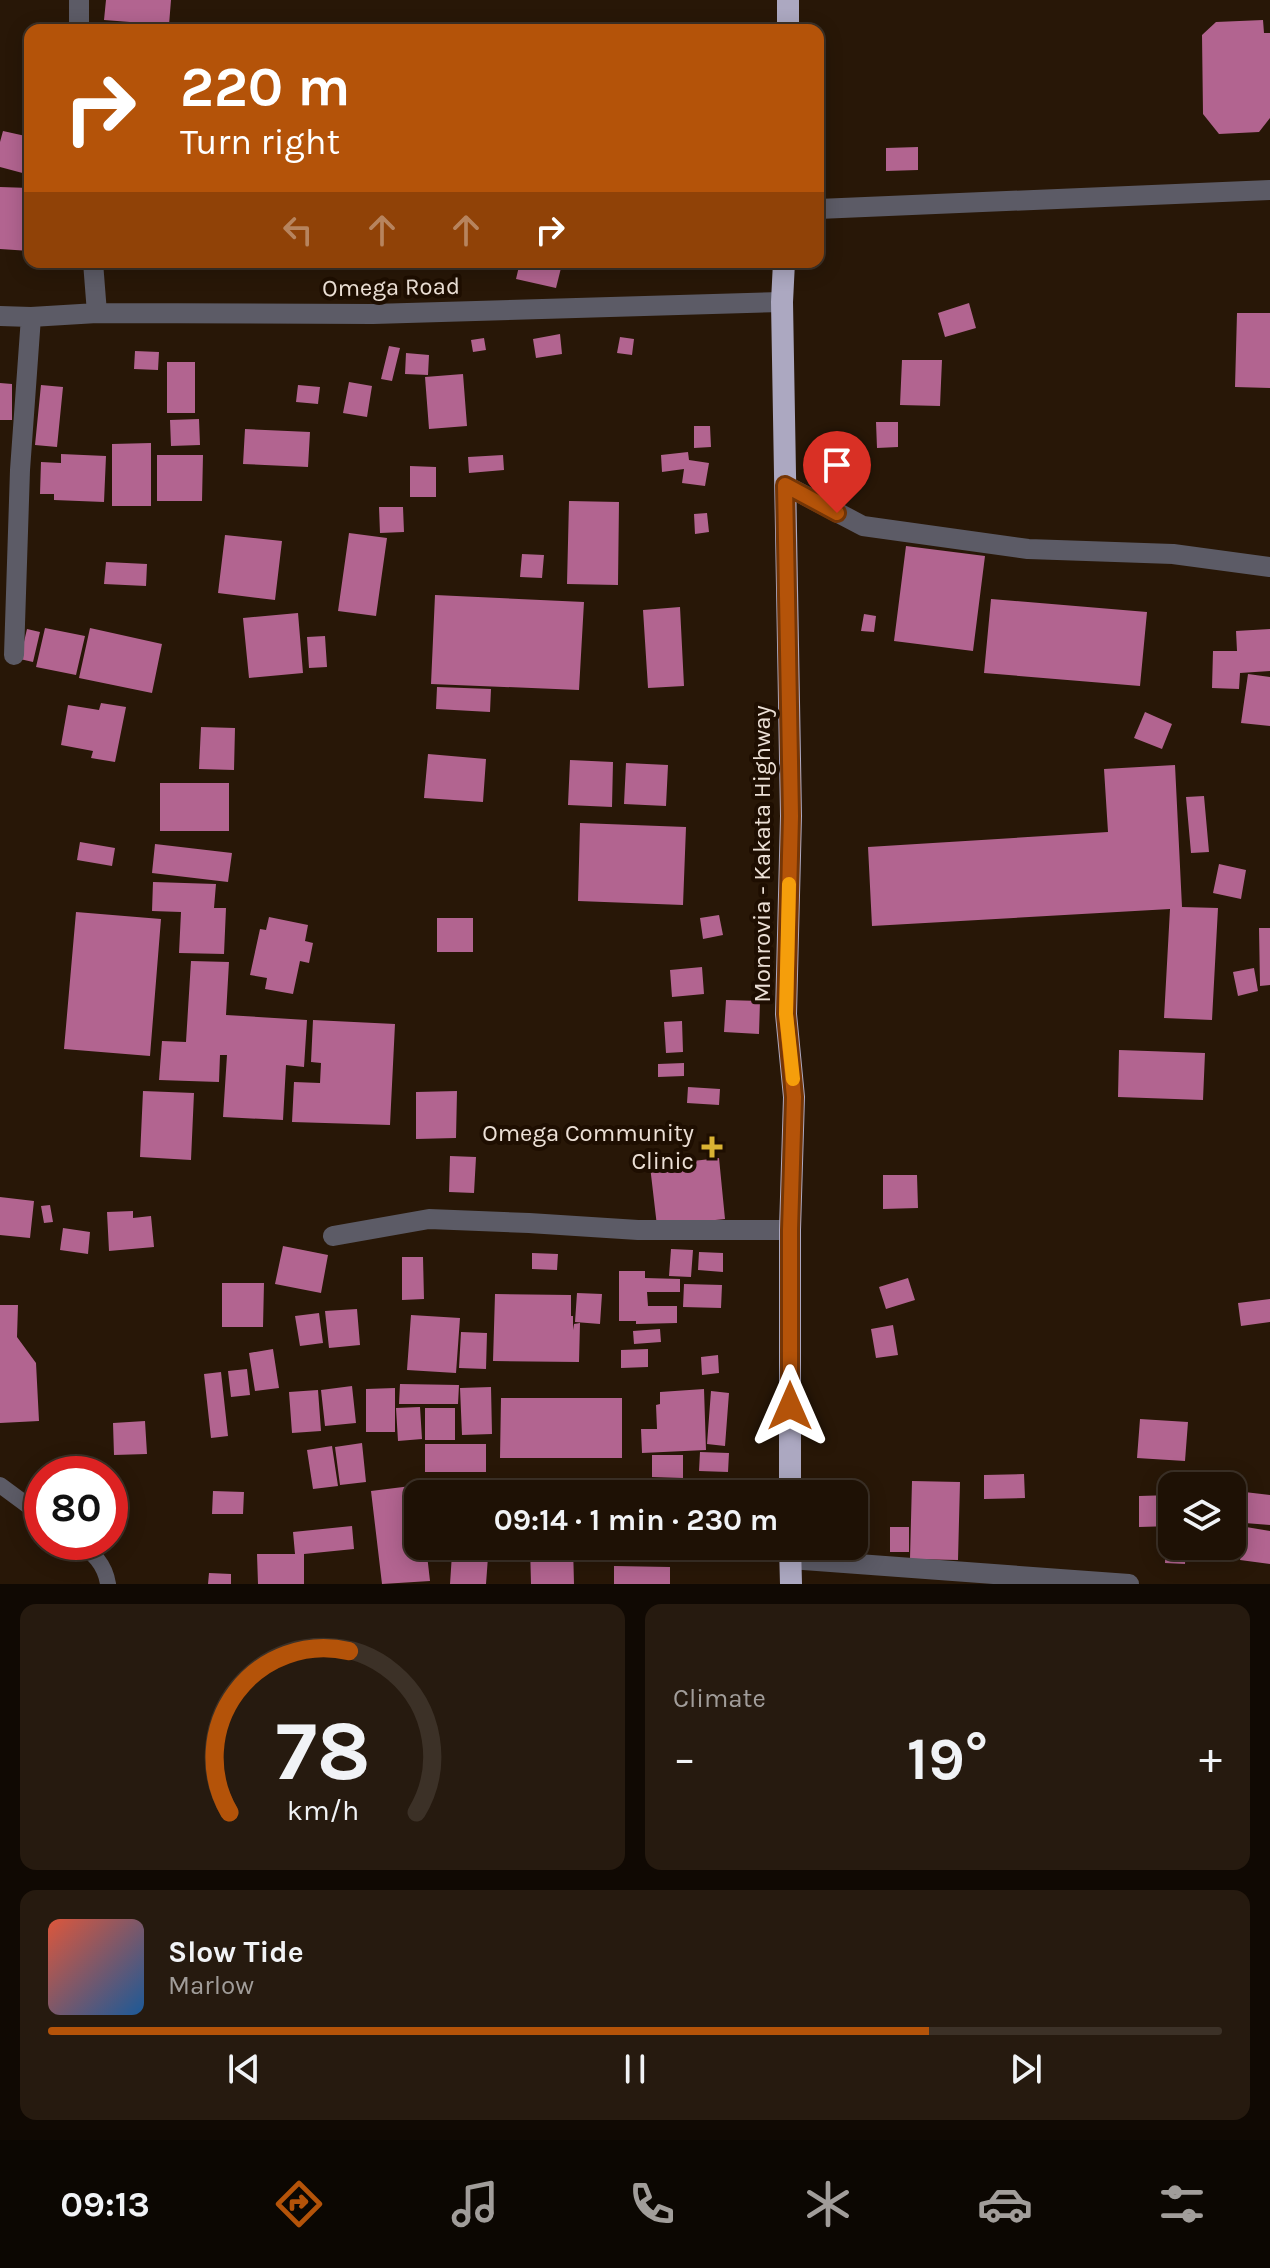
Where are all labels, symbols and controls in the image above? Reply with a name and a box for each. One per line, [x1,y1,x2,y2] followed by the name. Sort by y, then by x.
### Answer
[180,54,351,119] text: 220 m
[48,56,152,160] icon: right
[180,121,340,163] text: Turn right
[276,208,320,252] icon: left
[360,208,404,252] icon: ahead
[444,208,488,252] icon: ahead
[528,208,572,252] icon: right
[322,272,460,302] street label: Omega Road
[803,431,871,513] pin
[815,443,859,487] icon: arrive
[748,705,776,1003] street label: Monrovia - Kakata Highway
[482,1119,694,1175] place label: Omega Community Clinic
[701,1136,723,1158] marker: Omega Community Clinic
[748,1364,832,1448] position arrow
[24,1456,128,1560] speed limit sign: 80
[1158,1472,1246,1560] map controls
[1158,1472,1246,1560] button: layers
[494,1502,778,1538] text: 09:14 · 1 min · 230 m
[673,1683,766,1714] text: Climate
[275,1703,370,1800] text: 78
[907,1724,988,1794] text: 19°
[673,1733,696,1784] text: −
[1199,1733,1222,1784] text: +
[286,1794,359,1827] text: km/h
[168,1934,304,1970] text: Slow Tide
[168,1970,254,2001] text: Marlow
[222,2047,266,2091] icon: previous
[613,2047,657,2091] icon: pause
[1004,2047,1048,2091] icon: next
[271,2176,327,2232] icon: directions
[447,2176,503,2232] icon: music
[624,2176,680,2232] icon: phone
[800,2176,856,2232] icon: climate
[977,2176,1033,2232] icon: car
[1154,2176,1210,2232] icon: filters
[60,2183,150,2225] text: 09:13

